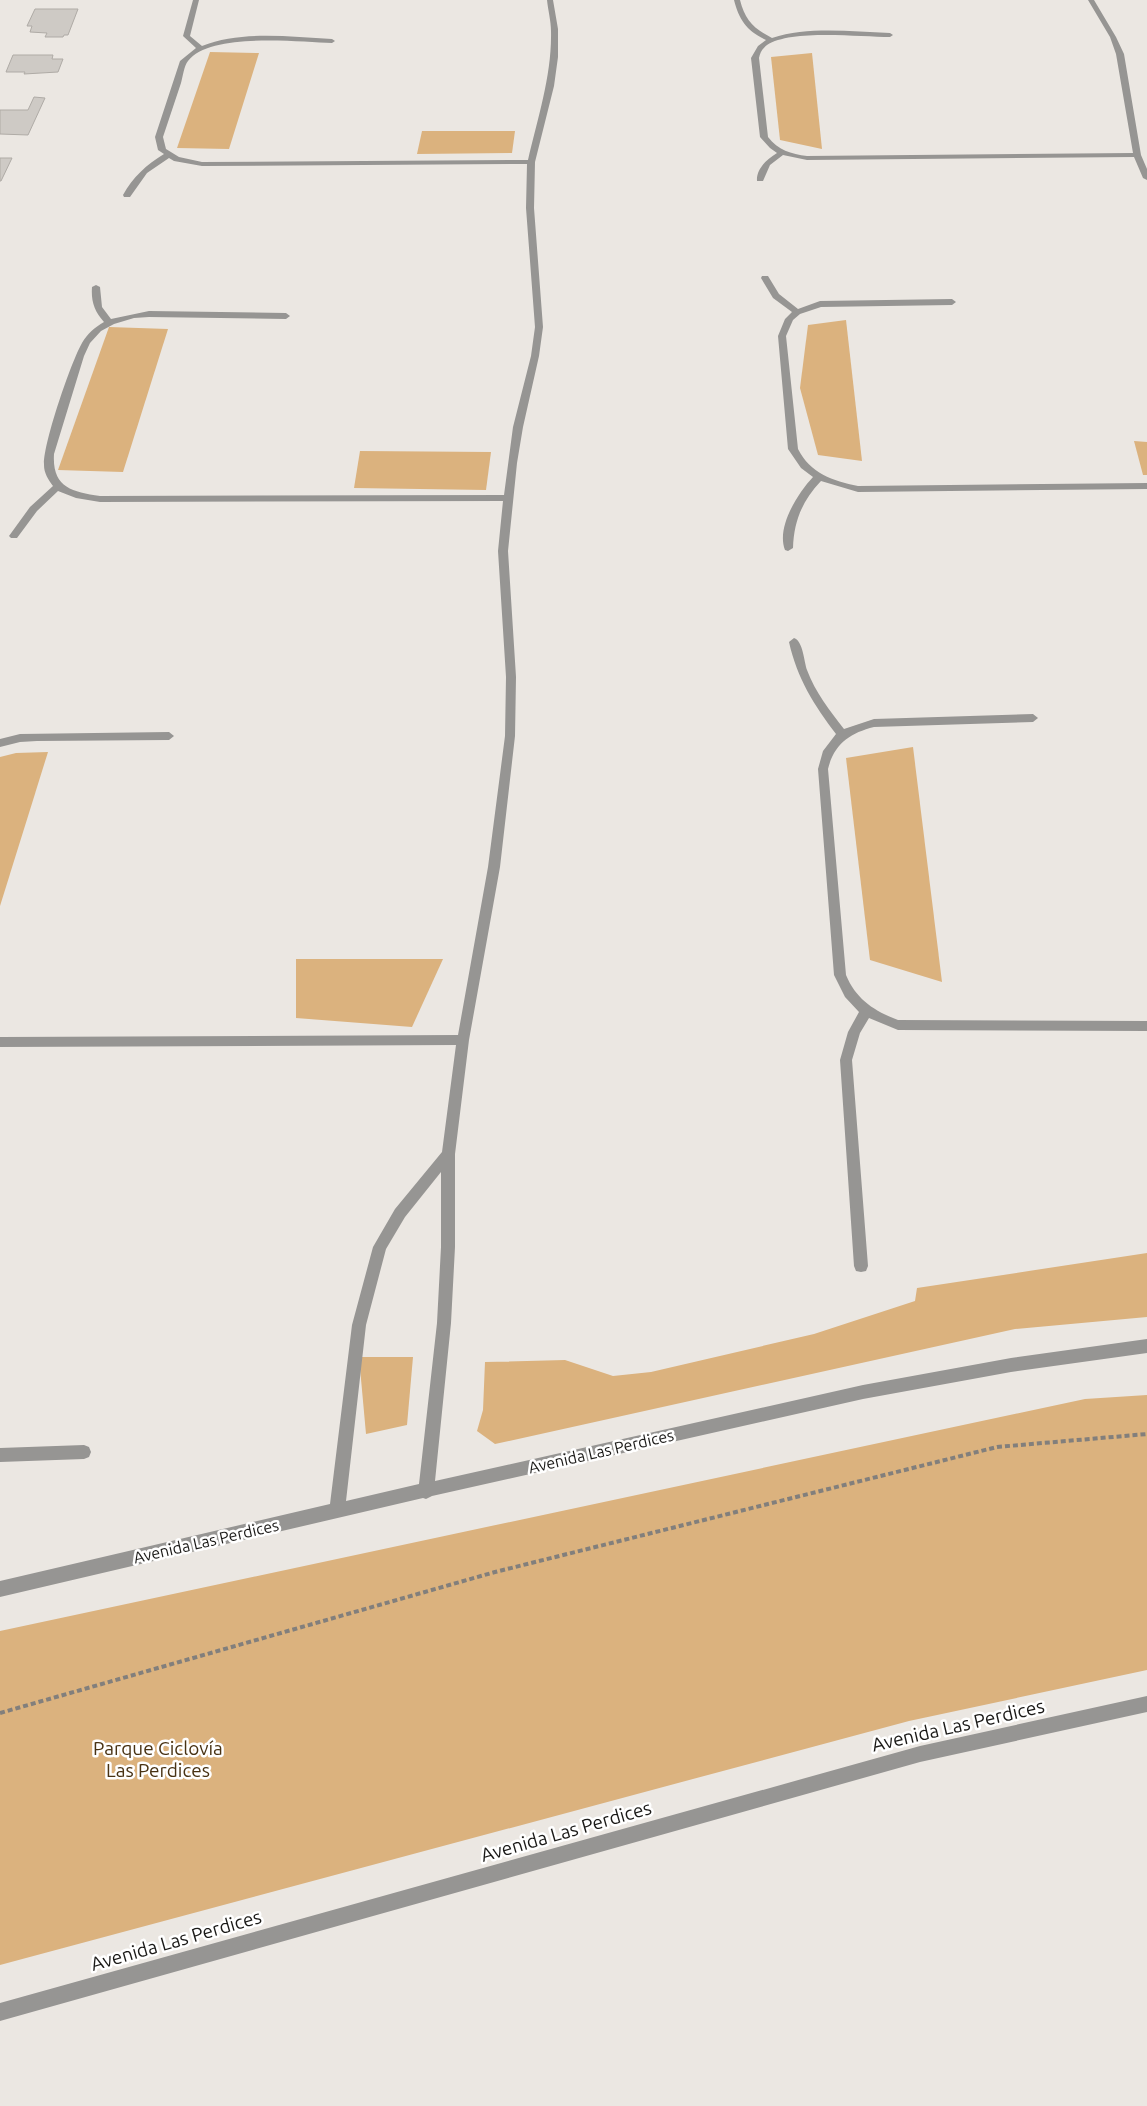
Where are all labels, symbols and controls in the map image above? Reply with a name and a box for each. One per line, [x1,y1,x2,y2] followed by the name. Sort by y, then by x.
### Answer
[527,1426,675,1476] street label: Avenida Las Perdices
[132,1516,280,1566] street label: Avenida Las Perdices
[870,1694,1046,1756] street label: Avenida Las Perdices
[93,1737,223,1781] park label: Parque Ciclovía Las Perdices
[478,1796,654,1866] street label: Avenida Las Perdices
[88,1905,264,1975] street label: Avenida Las Perdices

